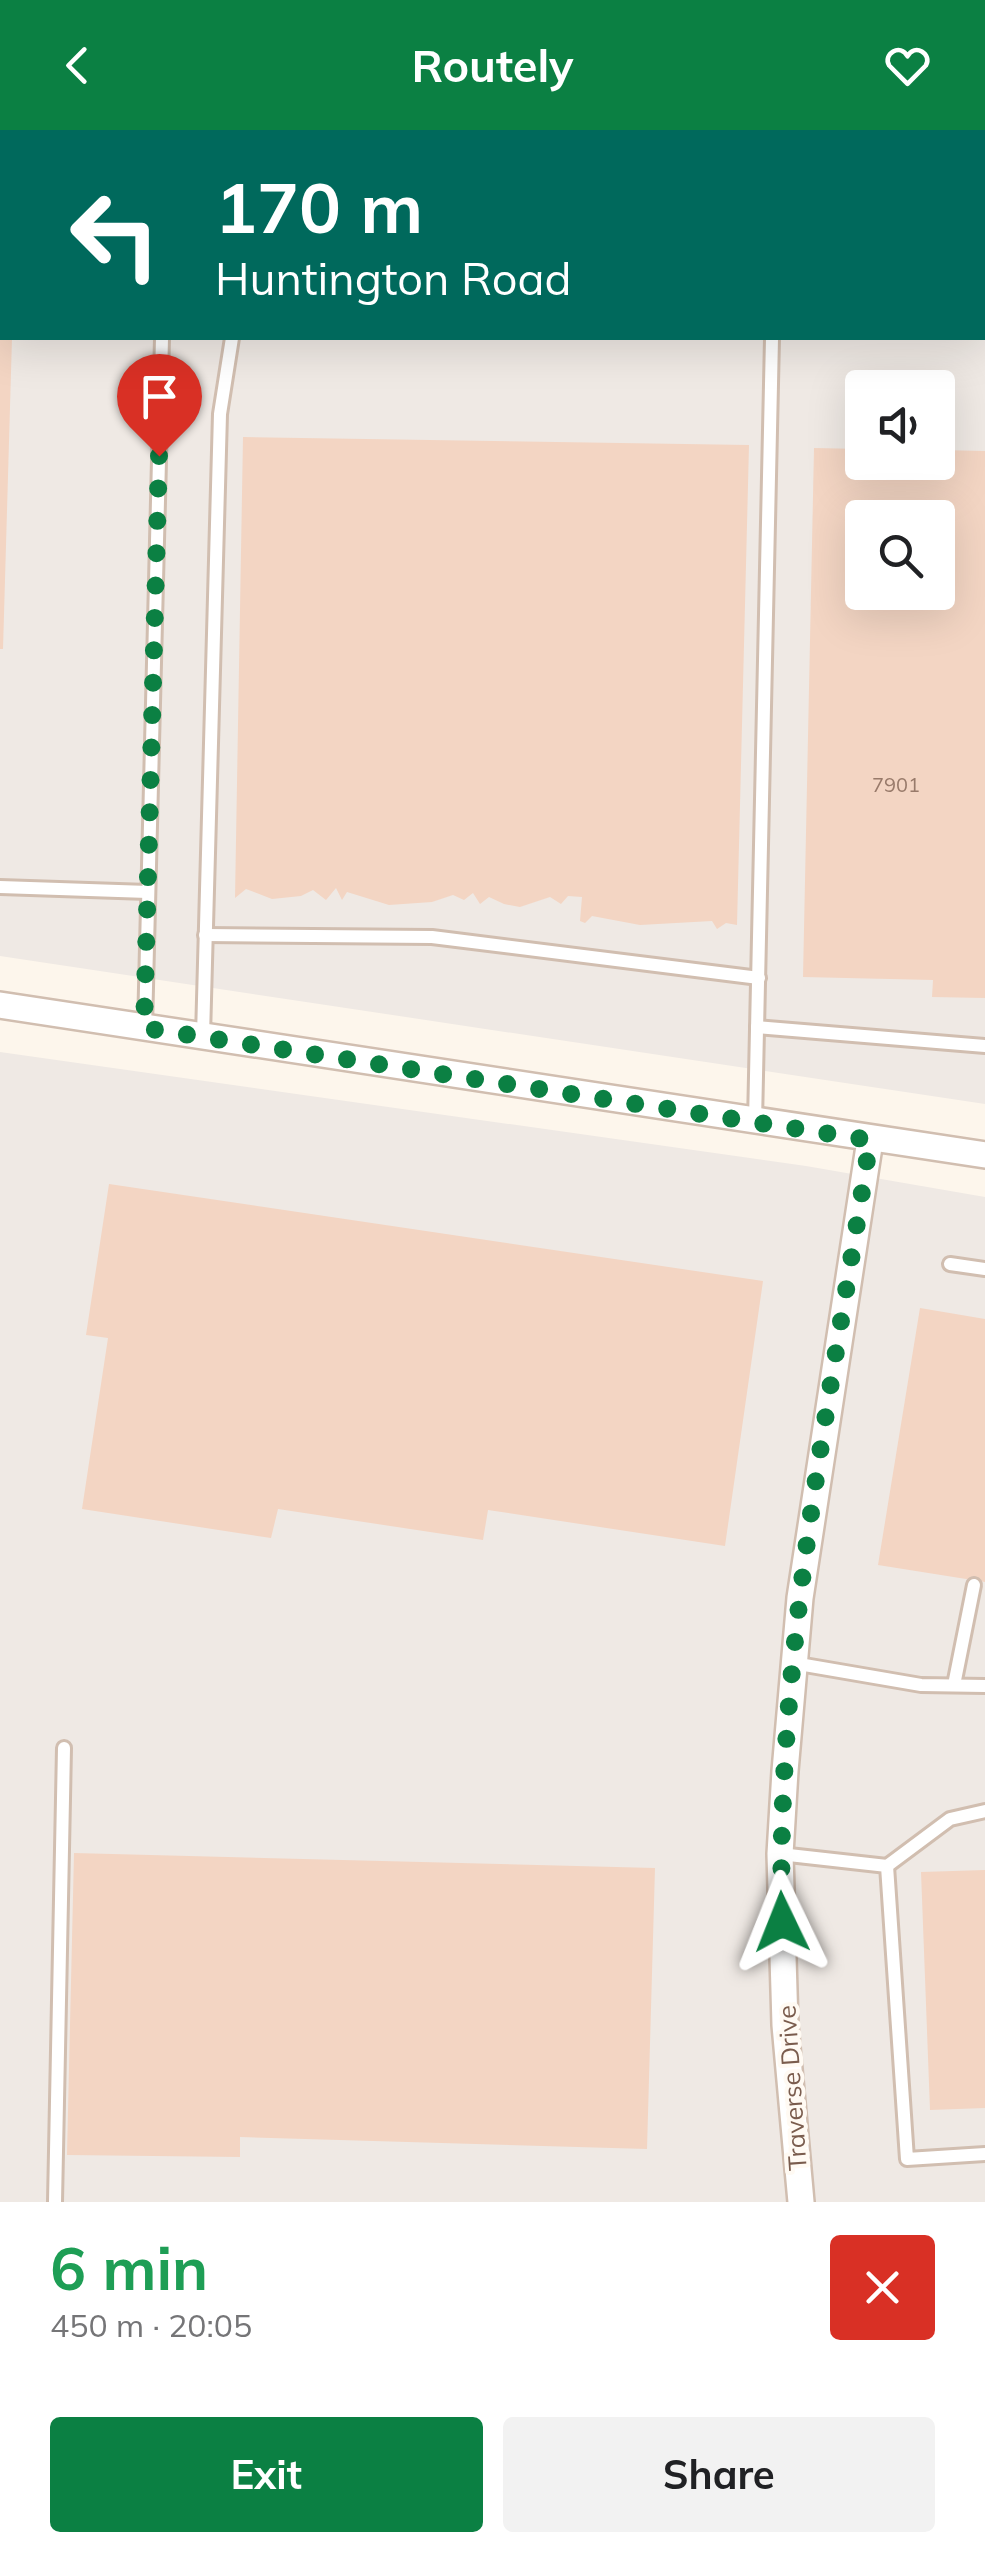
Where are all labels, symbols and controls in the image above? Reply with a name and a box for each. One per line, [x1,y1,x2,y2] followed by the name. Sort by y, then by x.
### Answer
[411,37,574,93] text: Routely
[50,38,105,93] icon: back
[880,38,935,93] icon: heart
[215,163,423,251] text: 170 m
[50,170,180,300] icon: left
[215,250,571,306] text: Huntington Road
[117,354,202,457] pin
[132,369,187,424] icon: arrive
[845,370,955,610] map controls
[845,370,955,480] button: sound
[845,500,955,610] button: search
[872,772,920,797] house number: 7901
[730,1870,834,1974] position arrow
[770,2004,813,2172] street label: Traverse Drive
[50,2230,208,2305] text: 6 min
[830,2235,935,2340] button: close
[50,2305,252,2345] text: 450 m · 20:05
[50,2417,483,2532] button: Exit
[503,2417,935,2532] button: Share

